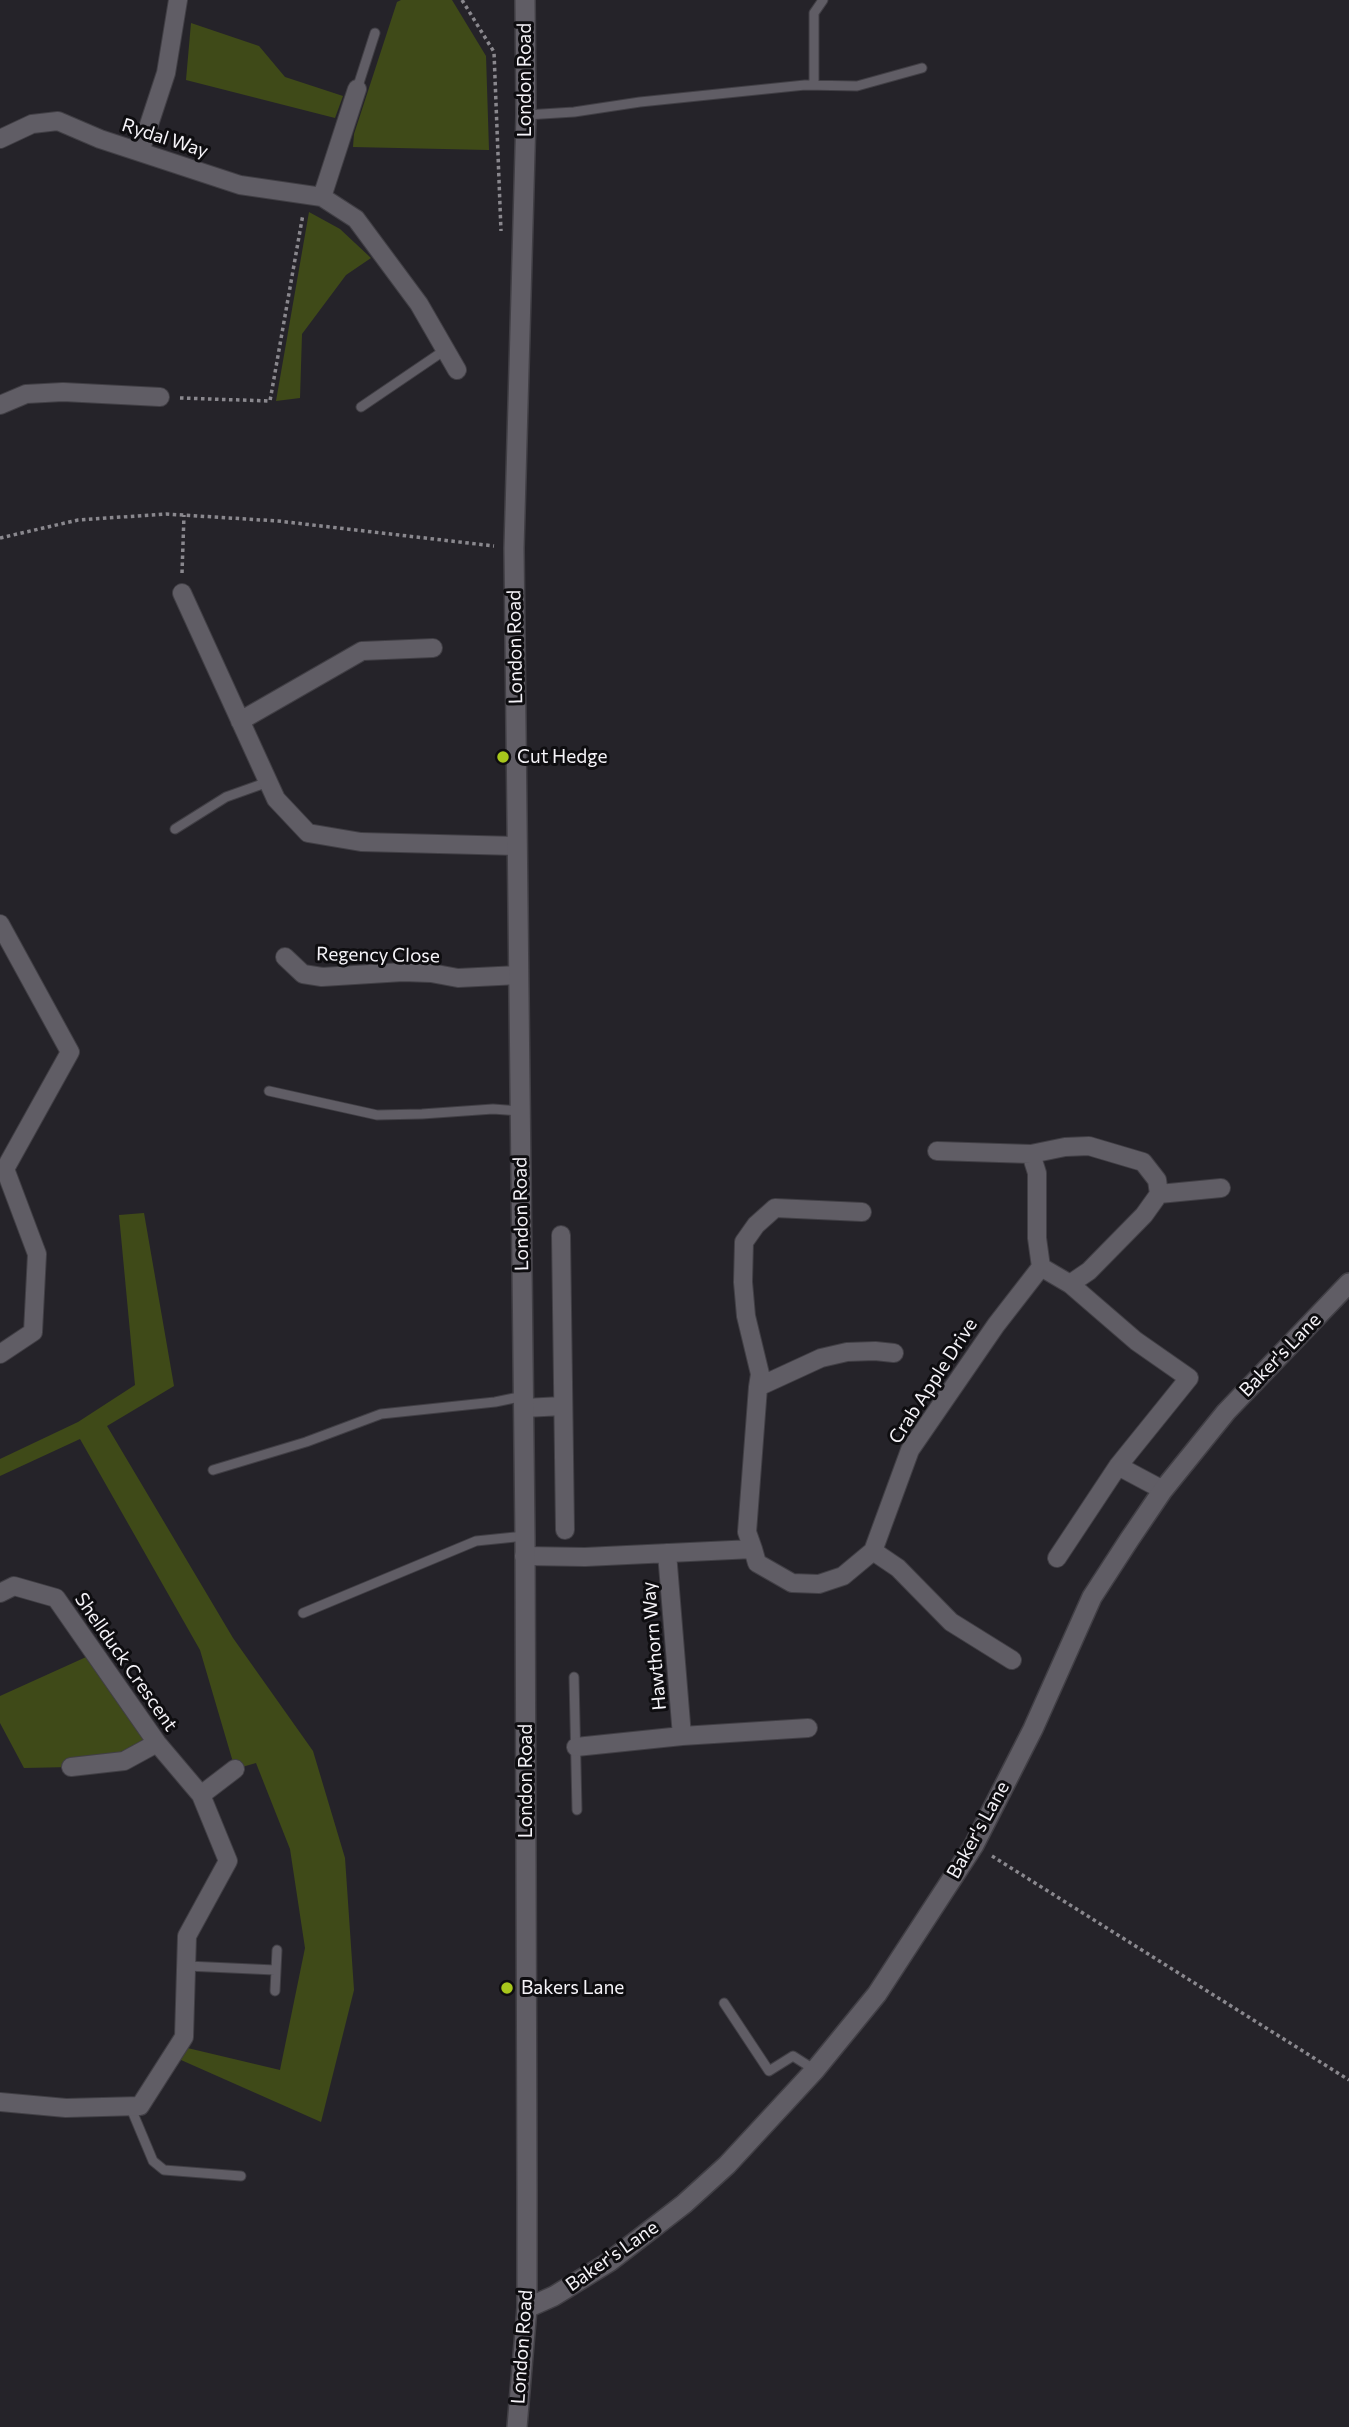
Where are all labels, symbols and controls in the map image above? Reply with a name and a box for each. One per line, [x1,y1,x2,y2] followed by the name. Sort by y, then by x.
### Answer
[514,23,536,137] street label: London Road
[119,113,211,163] street label: Rydal Way
[503,590,527,704] street label: London Road
[517,746,607,768] place label: Cut Hedge
[495,749,511,765] marker: Cut Hedge
[316,943,440,967] street label: Regency Close
[509,1157,533,1271] street label: London Road
[1234,1308,1326,1402] street label: Baker's Lane
[884,1314,982,1448] street label: Crab Apple Drive
[637,1581,671,1711] street label: Hawthorn Way
[70,1588,182,1736] street label: Shellduck Crescent
[515,1724,537,1838] street label: London Road
[942,1777,1014,1883] street label: Baker's Lane
[521,1977,624,1999] place label: Bakers Lane
[499,1980,515,1996] marker: Bakers Lane
[561,2216,663,2296] street label: Baker's Lane
[507,2289,537,2405] street label: London Road

